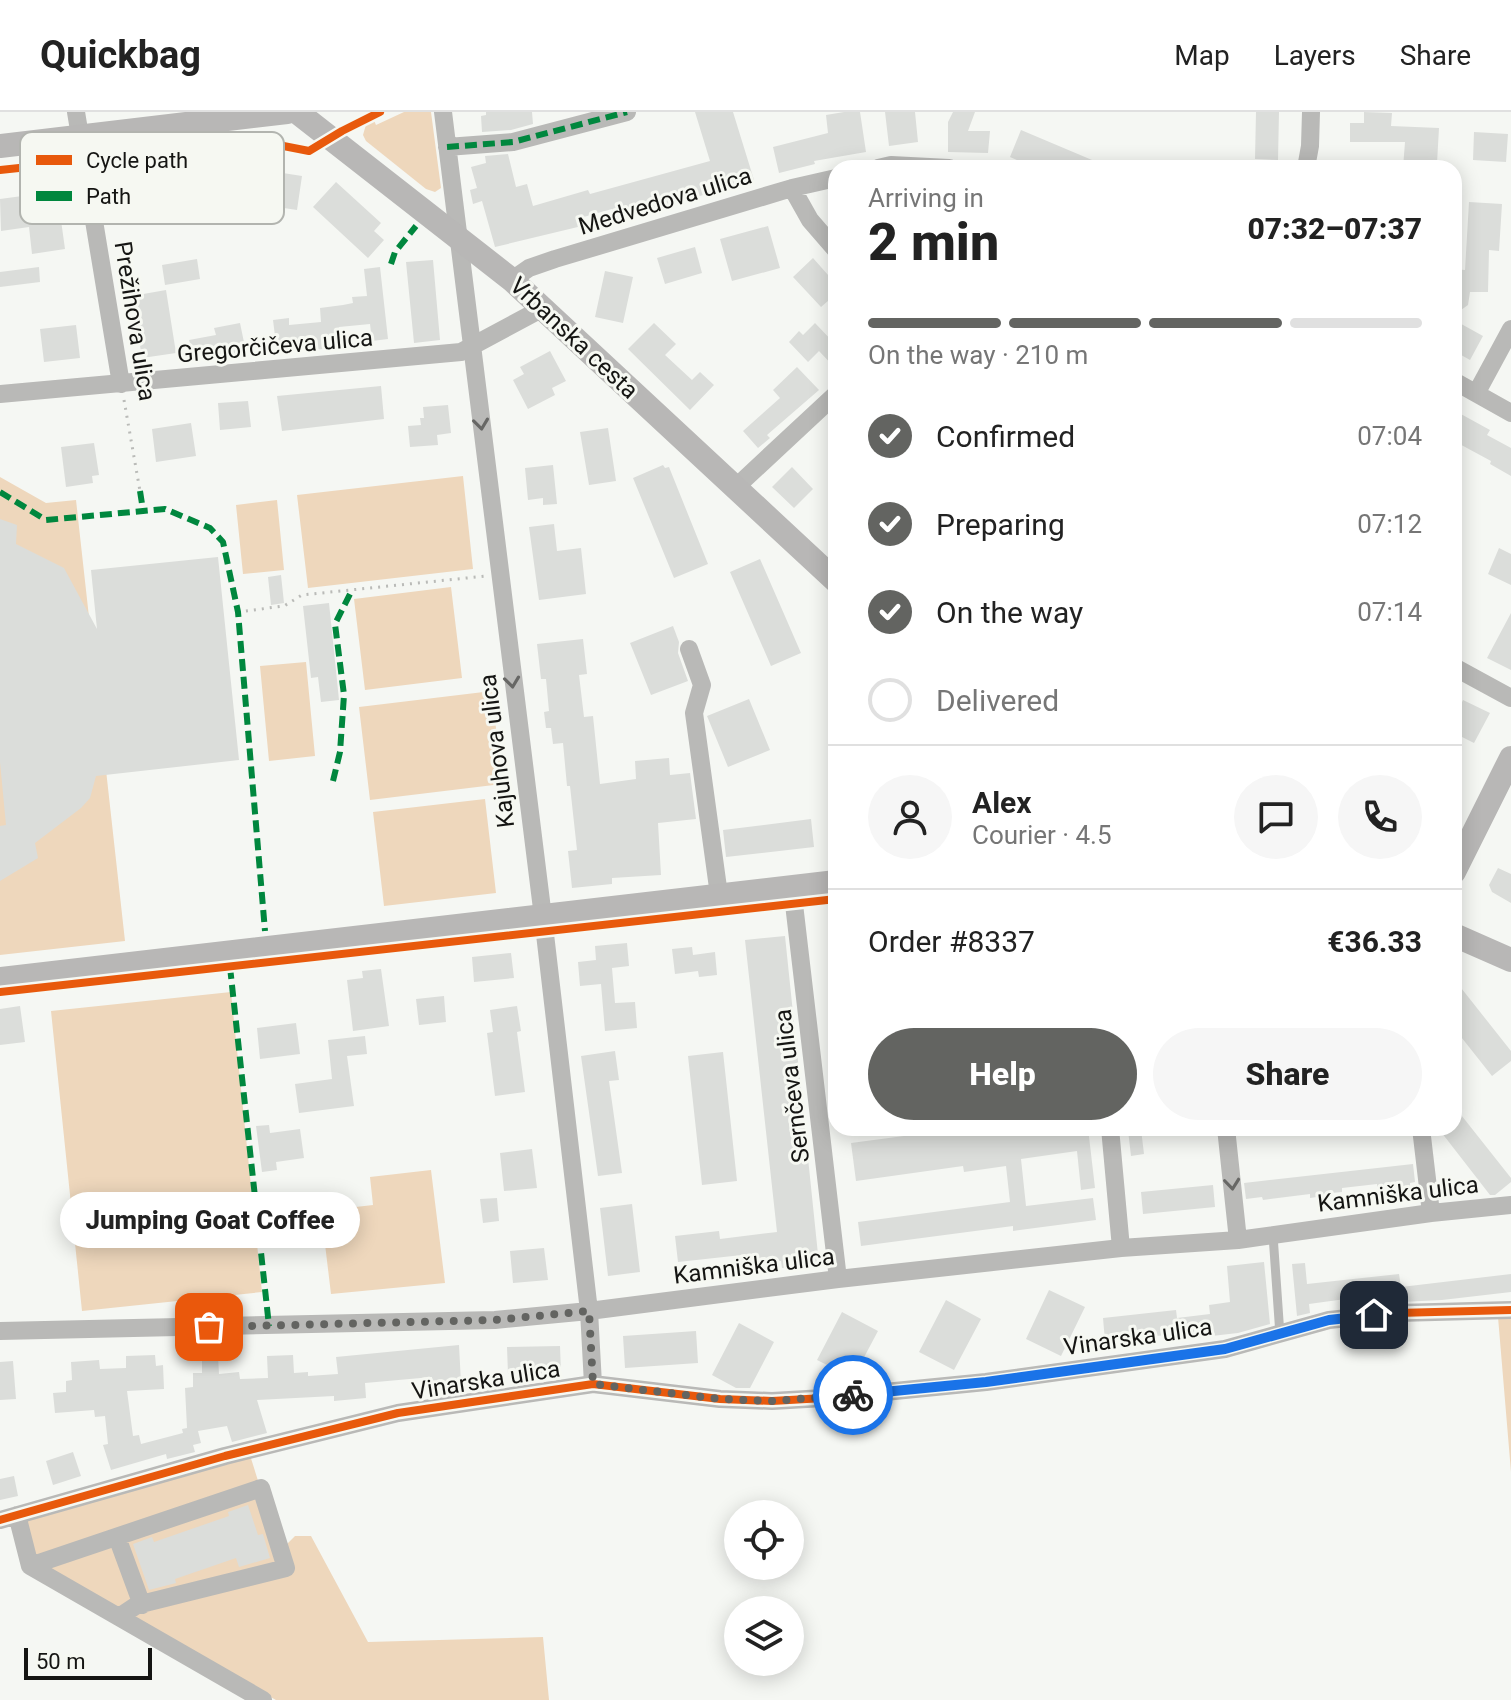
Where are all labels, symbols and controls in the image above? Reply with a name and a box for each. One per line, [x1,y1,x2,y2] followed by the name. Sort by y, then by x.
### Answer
[40,33,201,77] text: Quickbag
[1174,39,1230,72] text: Map
[1274,39,1356,72] text: Layers
[1400,39,1471,72] text: Share
[20,132,284,224] legend
[86,148,188,173] text: Cycle path
[575,161,755,241] street label: Medvedova ulica
[868,183,984,213] text: Arriving in
[86,184,131,209] text: Path
[1247,211,1422,246] text: 07:32–07:37
[868,212,999,273] text: 2 min
[109,239,161,403] street label: Prežihova ulica
[504,271,644,405] street label: Vrbanska cesta
[176,323,374,369] street label: Gregorčičeva ulica
[868,340,1088,370] text: On the way · 210 m
[868,414,912,458] icon: check
[472,418,489,431] one-way arrow
[936,419,1075,454] text: Confirmed
[1357,421,1422,451] text: 07:04
[868,502,912,546] icon: check
[936,507,1065,542] text: Preparing
[1357,509,1422,539] text: 07:12
[868,590,912,634] icon: check
[936,595,1083,630] text: On the way
[1357,597,1422,627] text: 07:14
[474,672,520,830] street label: Kajuhova ulica
[504,676,521,689] one-way arrow
[936,683,1059,718] text: Delivered
[868,775,952,859] button: person
[1234,775,1318,859] button: chat
[1338,775,1422,859] button: phone
[972,785,1032,820] text: Alex
[972,820,1112,850] text: Courier · 4.5
[868,924,1035,959] text: Order #8337
[1327,924,1422,959] text: €36.33
[769,1008,815,1164] street label: Sernčeva ulica
[868,1028,1137,1120] button: Help
[1153,1028,1422,1120] button: Share
[1316,1170,1480,1218] street label: Kamniška ulica
[1223,1178,1240,1191] one-way arrow
[59,1191,359,1247] callout: Jumping Goat Coffee
[85,1205,335,1235] text: Jumping Goat Coffee
[672,1242,836,1290] street label: Kamniška ulica
[1340,1281,1408,1349] pin
[175,1293,243,1361] pin
[1352,1293,1396,1337] icon: home
[187,1305,231,1349] icon: bag
[1062,1313,1214,1361] street label: Vinarska ulica
[410,1354,562,1406] street label: Vinarska ulica
[813,1355,893,1435] courier
[831,1373,875,1417] icon: bike
[724,1500,804,1676] map controls
[724,1500,804,1580] button: locate
[724,1596,804,1676] button: layers
[24,1644,152,1680] scale bar
[36,1649,85,1674] text: 50 m

